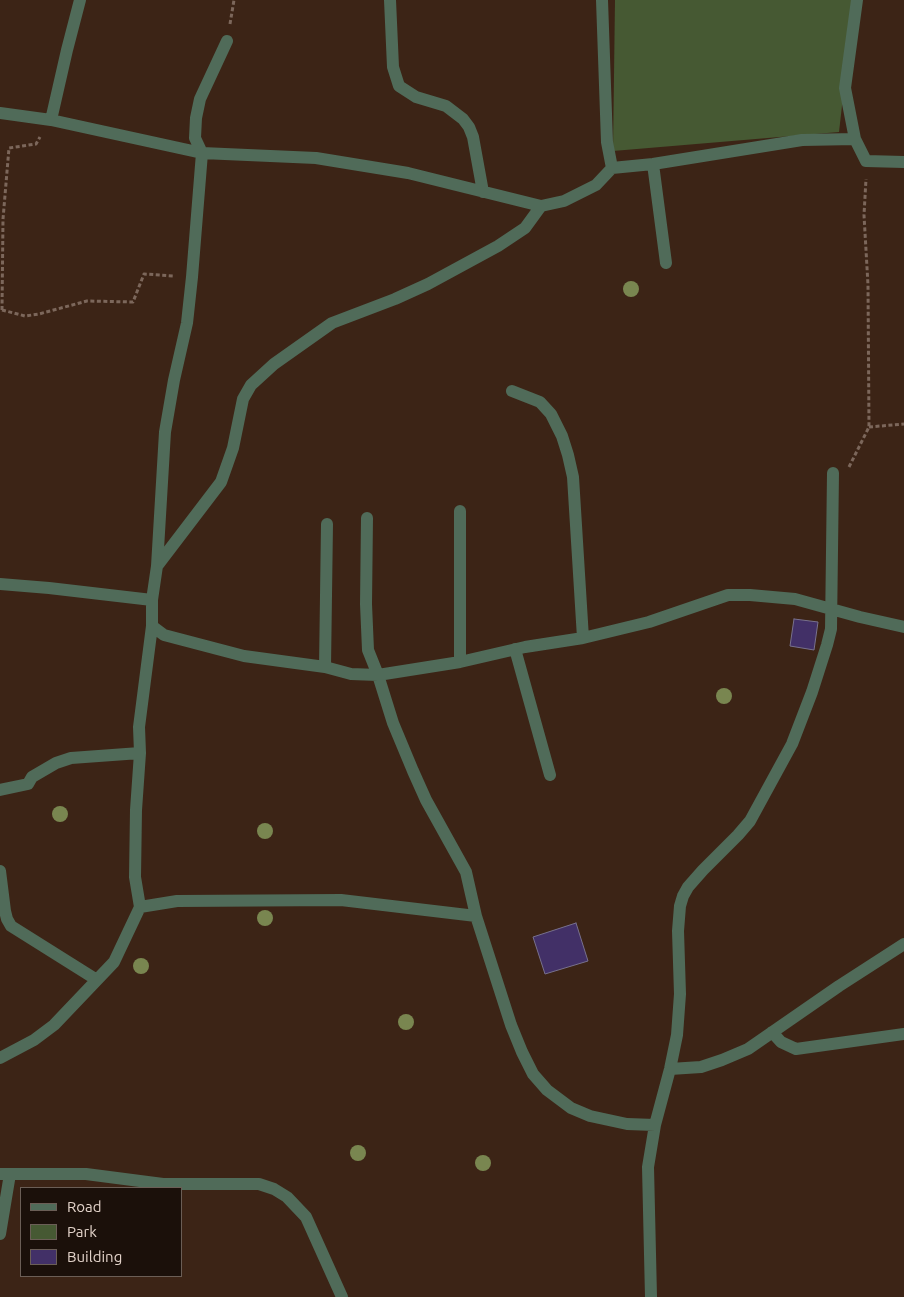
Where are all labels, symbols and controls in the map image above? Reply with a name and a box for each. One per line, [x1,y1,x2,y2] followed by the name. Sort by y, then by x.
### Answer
[20,1187,182,1277] legend
[67,1198,102,1215] text: Road
[67,1223,97,1240] text: Park
[67,1248,122,1265] text: Building

